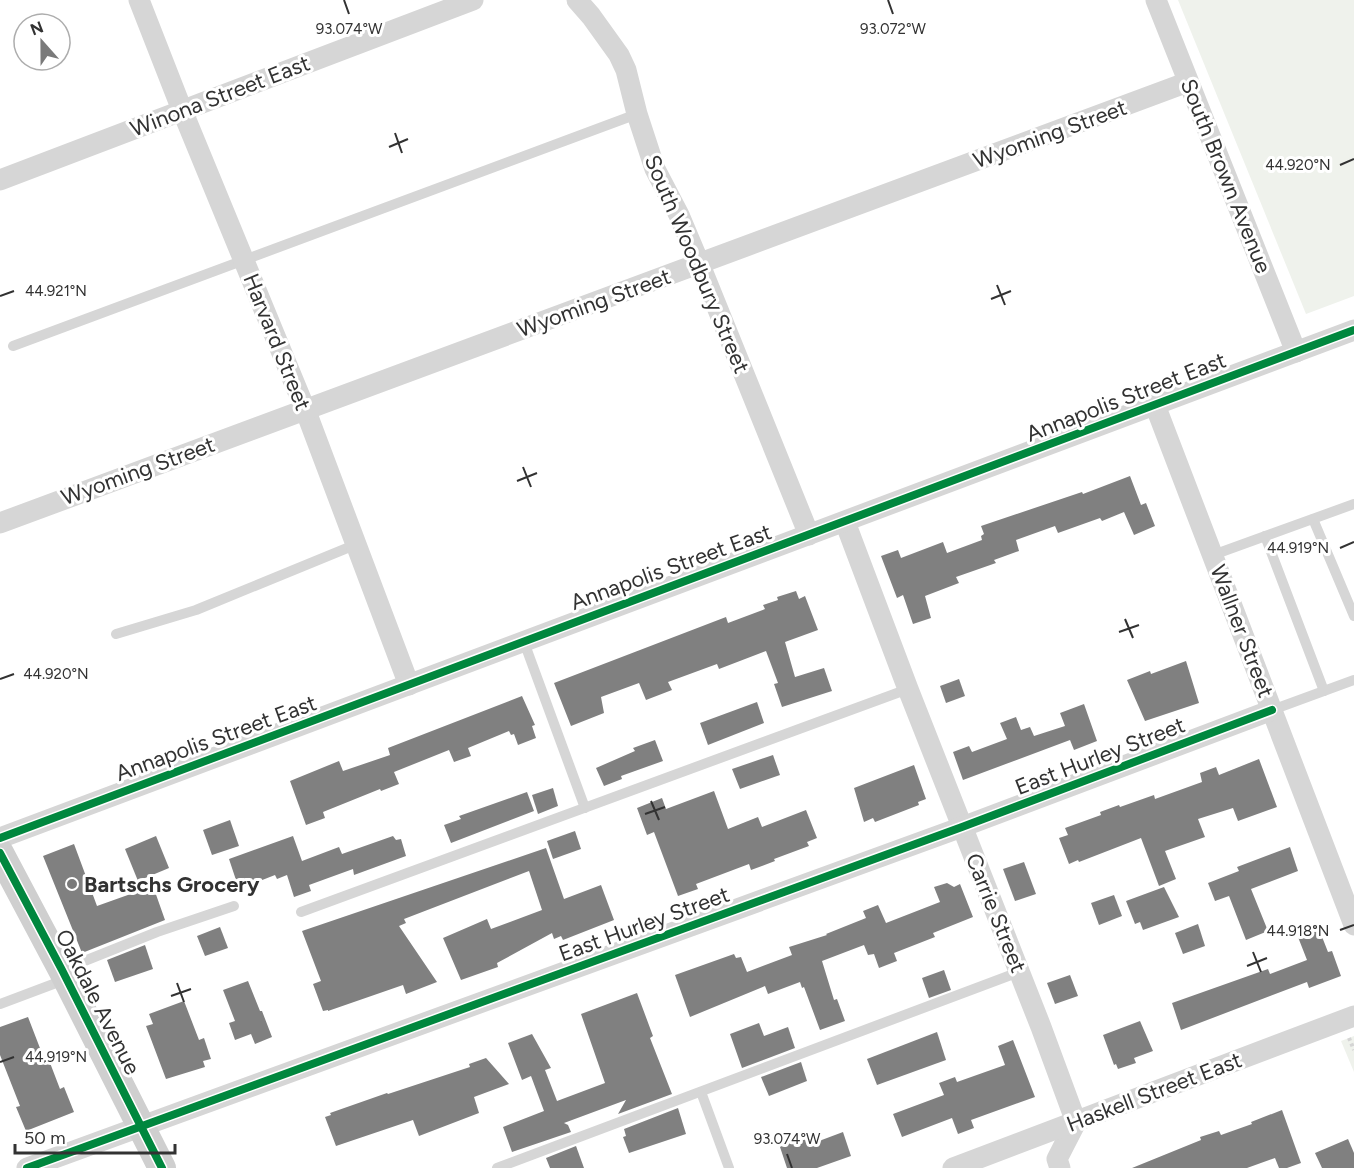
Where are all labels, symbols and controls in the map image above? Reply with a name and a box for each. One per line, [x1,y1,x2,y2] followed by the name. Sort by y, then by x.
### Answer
[12,12,72,72] north arrow
[28,17,46,40] text: N
[316,20,383,38] text: 93.074°W
[860,20,926,38] text: 93.072°W
[126,49,314,143] street label: Winona Street East
[1175,75,1277,277] street label: South Brown Avenue
[970,94,1130,174] street label: Wyoming Street
[639,151,755,377] street label: South Woodbury Street
[1265,156,1331,174] text: 44.920°N
[514,263,674,343] street label: Wyoming Street
[237,270,317,414] street label: Harvard Street
[25,282,87,300] text: 44.921°N
[1022,346,1230,448] street label: Annapolis Street East
[58,431,218,511] street label: Wyoming Street
[567,518,775,616] street label: Annapolis Street East
[1267,539,1329,557] text: 44.919°N
[1204,561,1280,701] street label: Wallner Street
[23,665,89,683] text: 44.920°N
[112,689,320,787] street label: Annapolis Street East
[1011,711,1189,801] street label: East Hurley Street
[960,849,1032,977] street label: Carrie Street
[84,871,260,898] place label: Bartschs Grocery
[65,877,79,891] marker: Bartschs Grocery
[555,881,733,967] street label: East Hurley Street
[1267,922,1329,940] text: 44.918°N
[50,925,146,1079] street label: Oakdale Avenue
[1063,1046,1245,1138] street label: Haskell Street East
[25,1048,87,1066] text: 44.919°N
[15,1117,176,1155] scale bar
[24,1127,66,1149] text: 50 m
[754,1130,821,1148] text: 93.074°W

